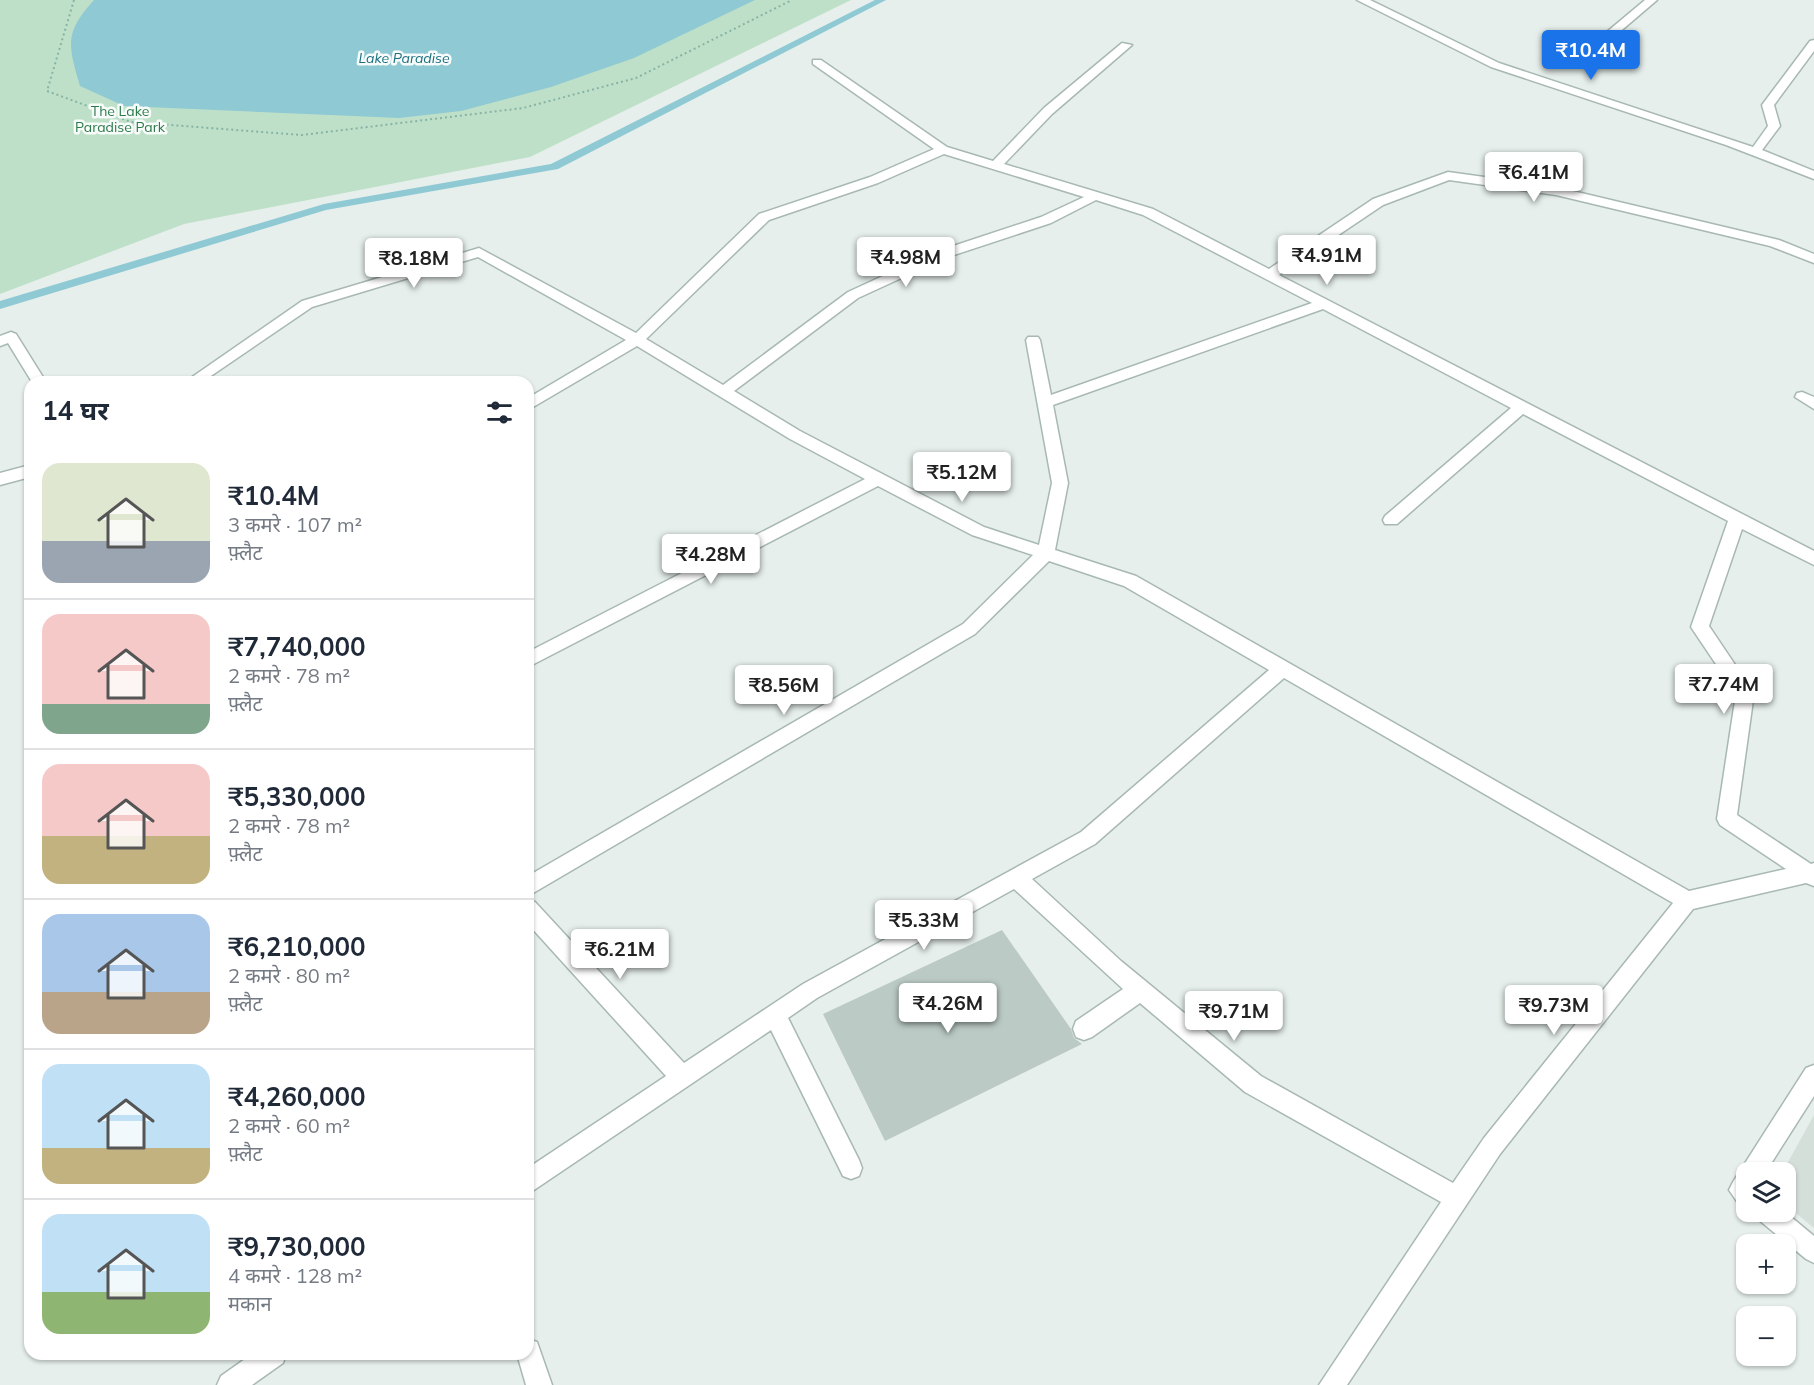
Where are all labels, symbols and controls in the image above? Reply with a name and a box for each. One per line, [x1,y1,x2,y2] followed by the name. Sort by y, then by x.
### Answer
[1542,30,1640,81] pin: ₹10.4M
[1556,37,1626,62] text: ₹10.4M
[358,49,450,67] water label: Lake Paradise
[75,102,166,136] park label: The Lake Paradise Park
[1485,152,1583,203] pin: ₹6.41M
[1499,159,1569,184] text: ₹6.41M
[1278,235,1376,286] pin: ₹4.91M
[857,237,955,288] pin: ₹4.98M
[365,238,463,289] pin: ₹8.18M
[1292,242,1362,267] text: ₹4.91M
[871,244,941,269] text: ₹4.98M
[379,245,449,270] text: ₹8.18M
[42,394,109,427] text: 14 घर
[483,396,516,429] icon: filters
[913,452,1011,503] pin: ₹5.12M
[927,459,997,484] text: ₹5.12M
[228,479,319,512] text: ₹10.4M
[90,487,162,559] icon: home
[228,512,362,537] text: 3 कमरे · 107 m²
[662,534,760,585] pin: ₹4.28M
[228,540,263,565] text: फ़्लैट
[676,541,746,566] text: ₹4.28M
[228,630,366,663] text: ₹7,740,000
[90,638,162,710] icon: home
[228,663,350,688] text: 2 कमरे · 78 m²
[1675,664,1773,715] pin: ₹7.74M
[735,665,833,716] pin: ₹8.56M
[1689,671,1759,696] text: ₹7.74M
[749,672,819,697] text: ₹8.56M
[228,691,263,716] text: फ़्लैट
[228,780,366,813] text: ₹5,330,000
[90,788,162,860] icon: home
[228,813,350,838] text: 2 कमरे · 78 m²
[228,841,263,866] text: फ़्लैट
[875,900,973,951] pin: ₹5.33M
[889,907,959,932] text: ₹5.33M
[571,929,669,980] pin: ₹6.21M
[228,930,366,963] text: ₹6,210,000
[585,936,655,961] text: ₹6.21M
[90,938,162,1010] icon: home
[228,963,350,988] text: 2 कमरे · 80 m²
[899,983,997,1034] pin: ₹4.26M
[1505,985,1603,1036] pin: ₹9.73M
[913,990,983,1015] text: ₹4.26M
[228,991,263,1016] text: फ़्लैट
[1185,991,1283,1042] pin: ₹9.71M
[1519,992,1589,1017] text: ₹9.73M
[1199,998,1269,1023] text: ₹9.71M
[228,1080,366,1113] text: ₹4,260,000
[90,1088,162,1160] icon: home
[228,1113,350,1138] text: 2 कमरे · 60 m²
[228,1141,263,1166] text: फ़्लैट
[1736,1162,1796,1366] map controls
[1736,1162,1796,1222] button: layers
[228,1230,366,1263] text: ₹9,730,000
[1736,1234,1796,1294] button: +
[90,1238,162,1310] icon: home
[228,1263,362,1288] text: 4 कमरे · 128 m²
[228,1291,272,1316] text: मकान
[1736,1306,1796,1366] button: −

